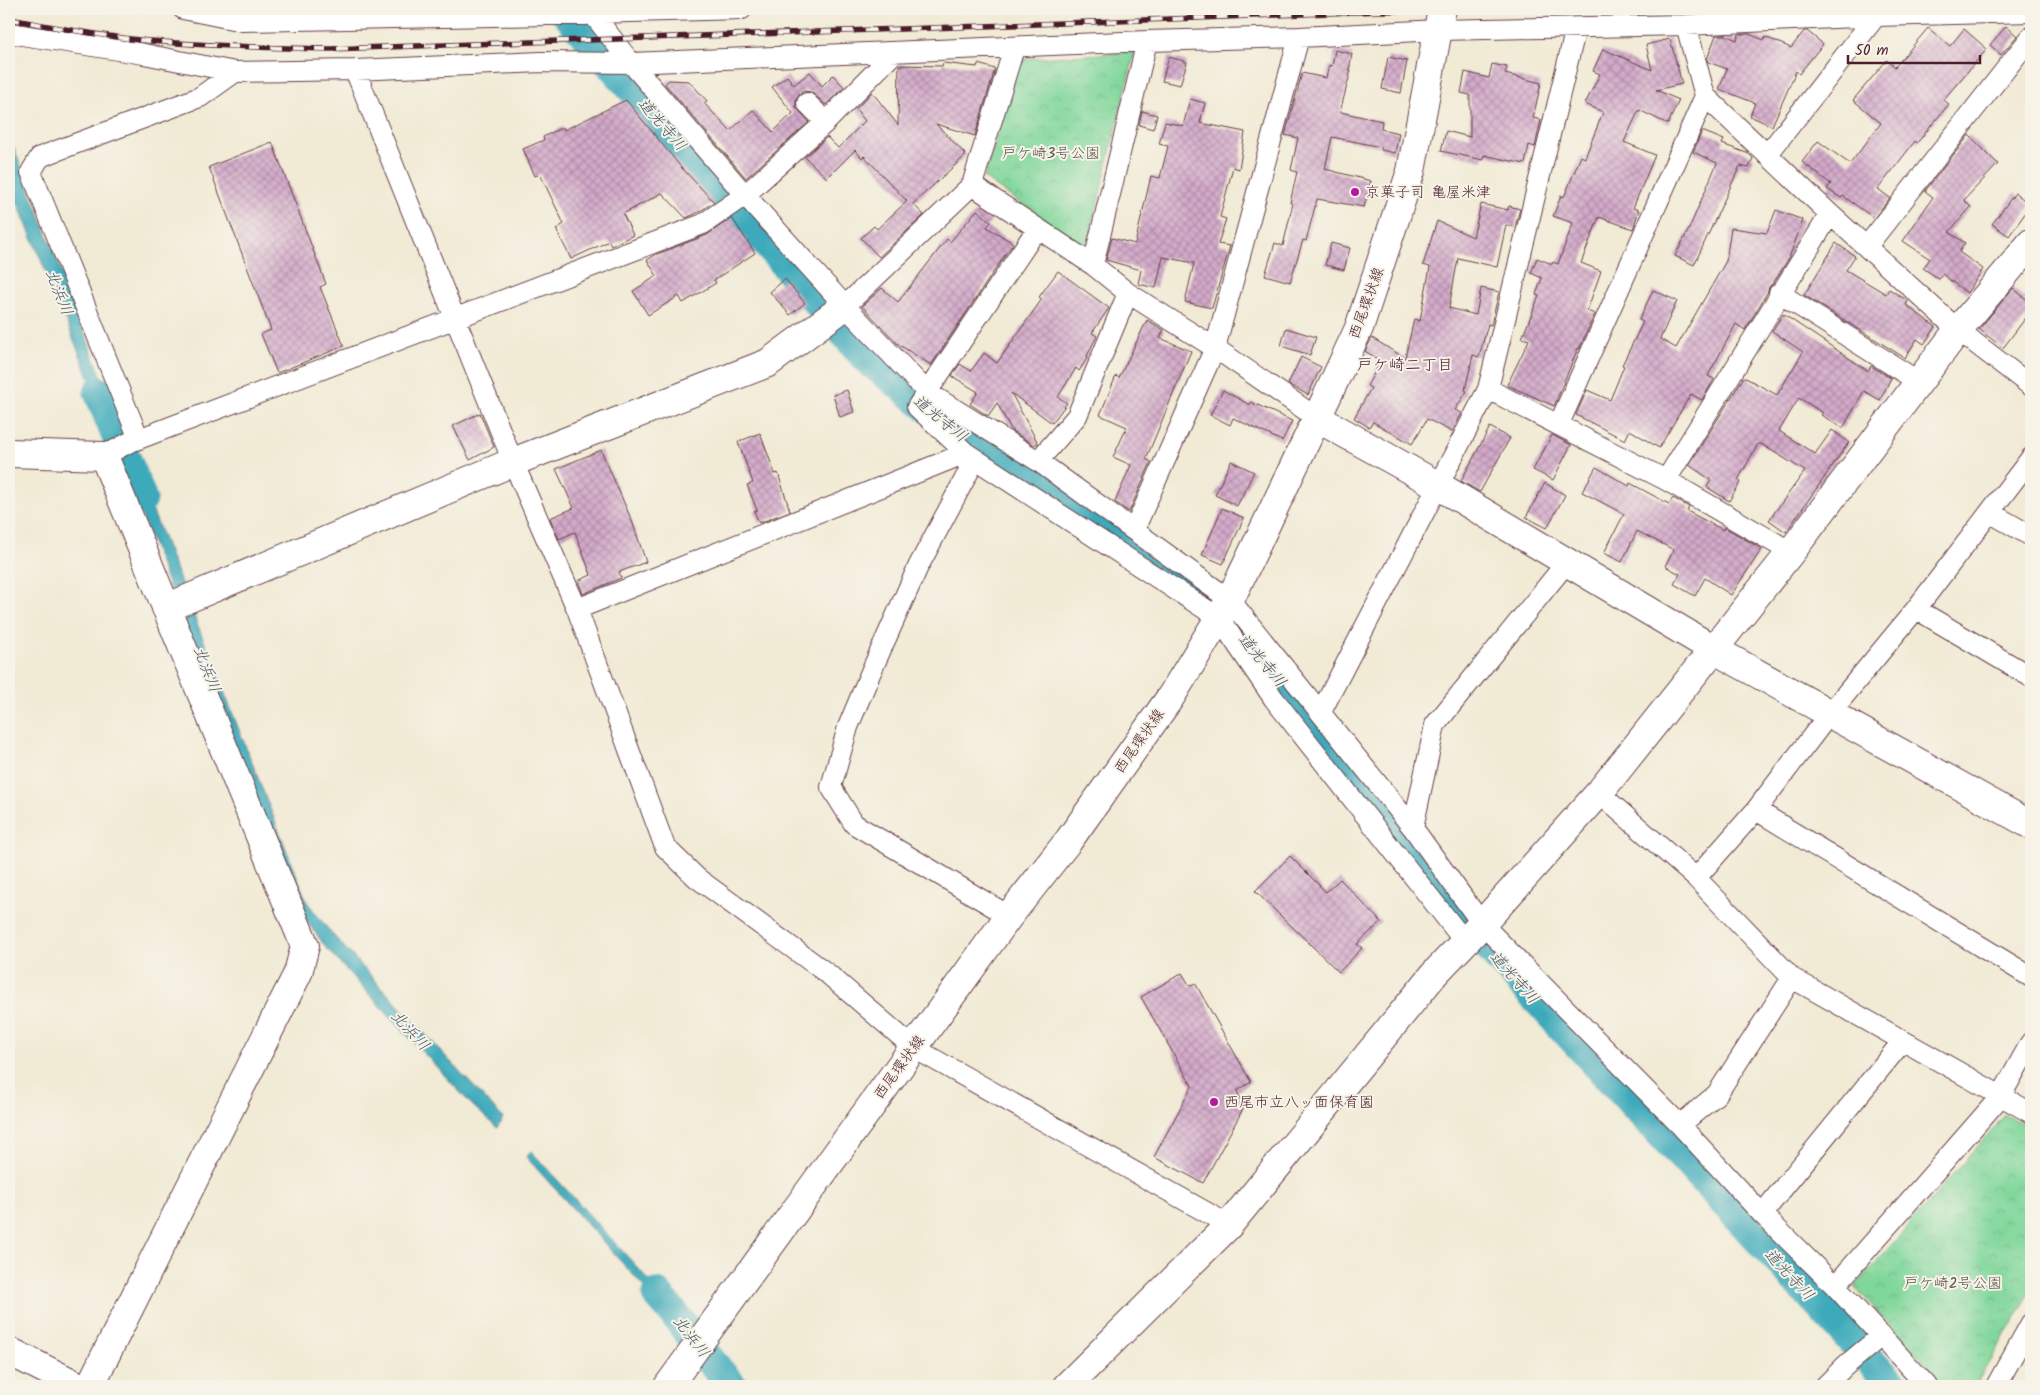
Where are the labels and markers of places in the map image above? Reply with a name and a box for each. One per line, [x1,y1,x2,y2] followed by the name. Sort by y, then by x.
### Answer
[1365,181,1491,205] place label: 京菓子司 亀屋米津
[1349,186,1361,198] marker: 京菓子司 亀屋米津
[1224,1091,1374,1115] place label: 西尾市立八ッ面保育園
[1208,1096,1220,1108] marker: 西尾市立八ッ面保育園

